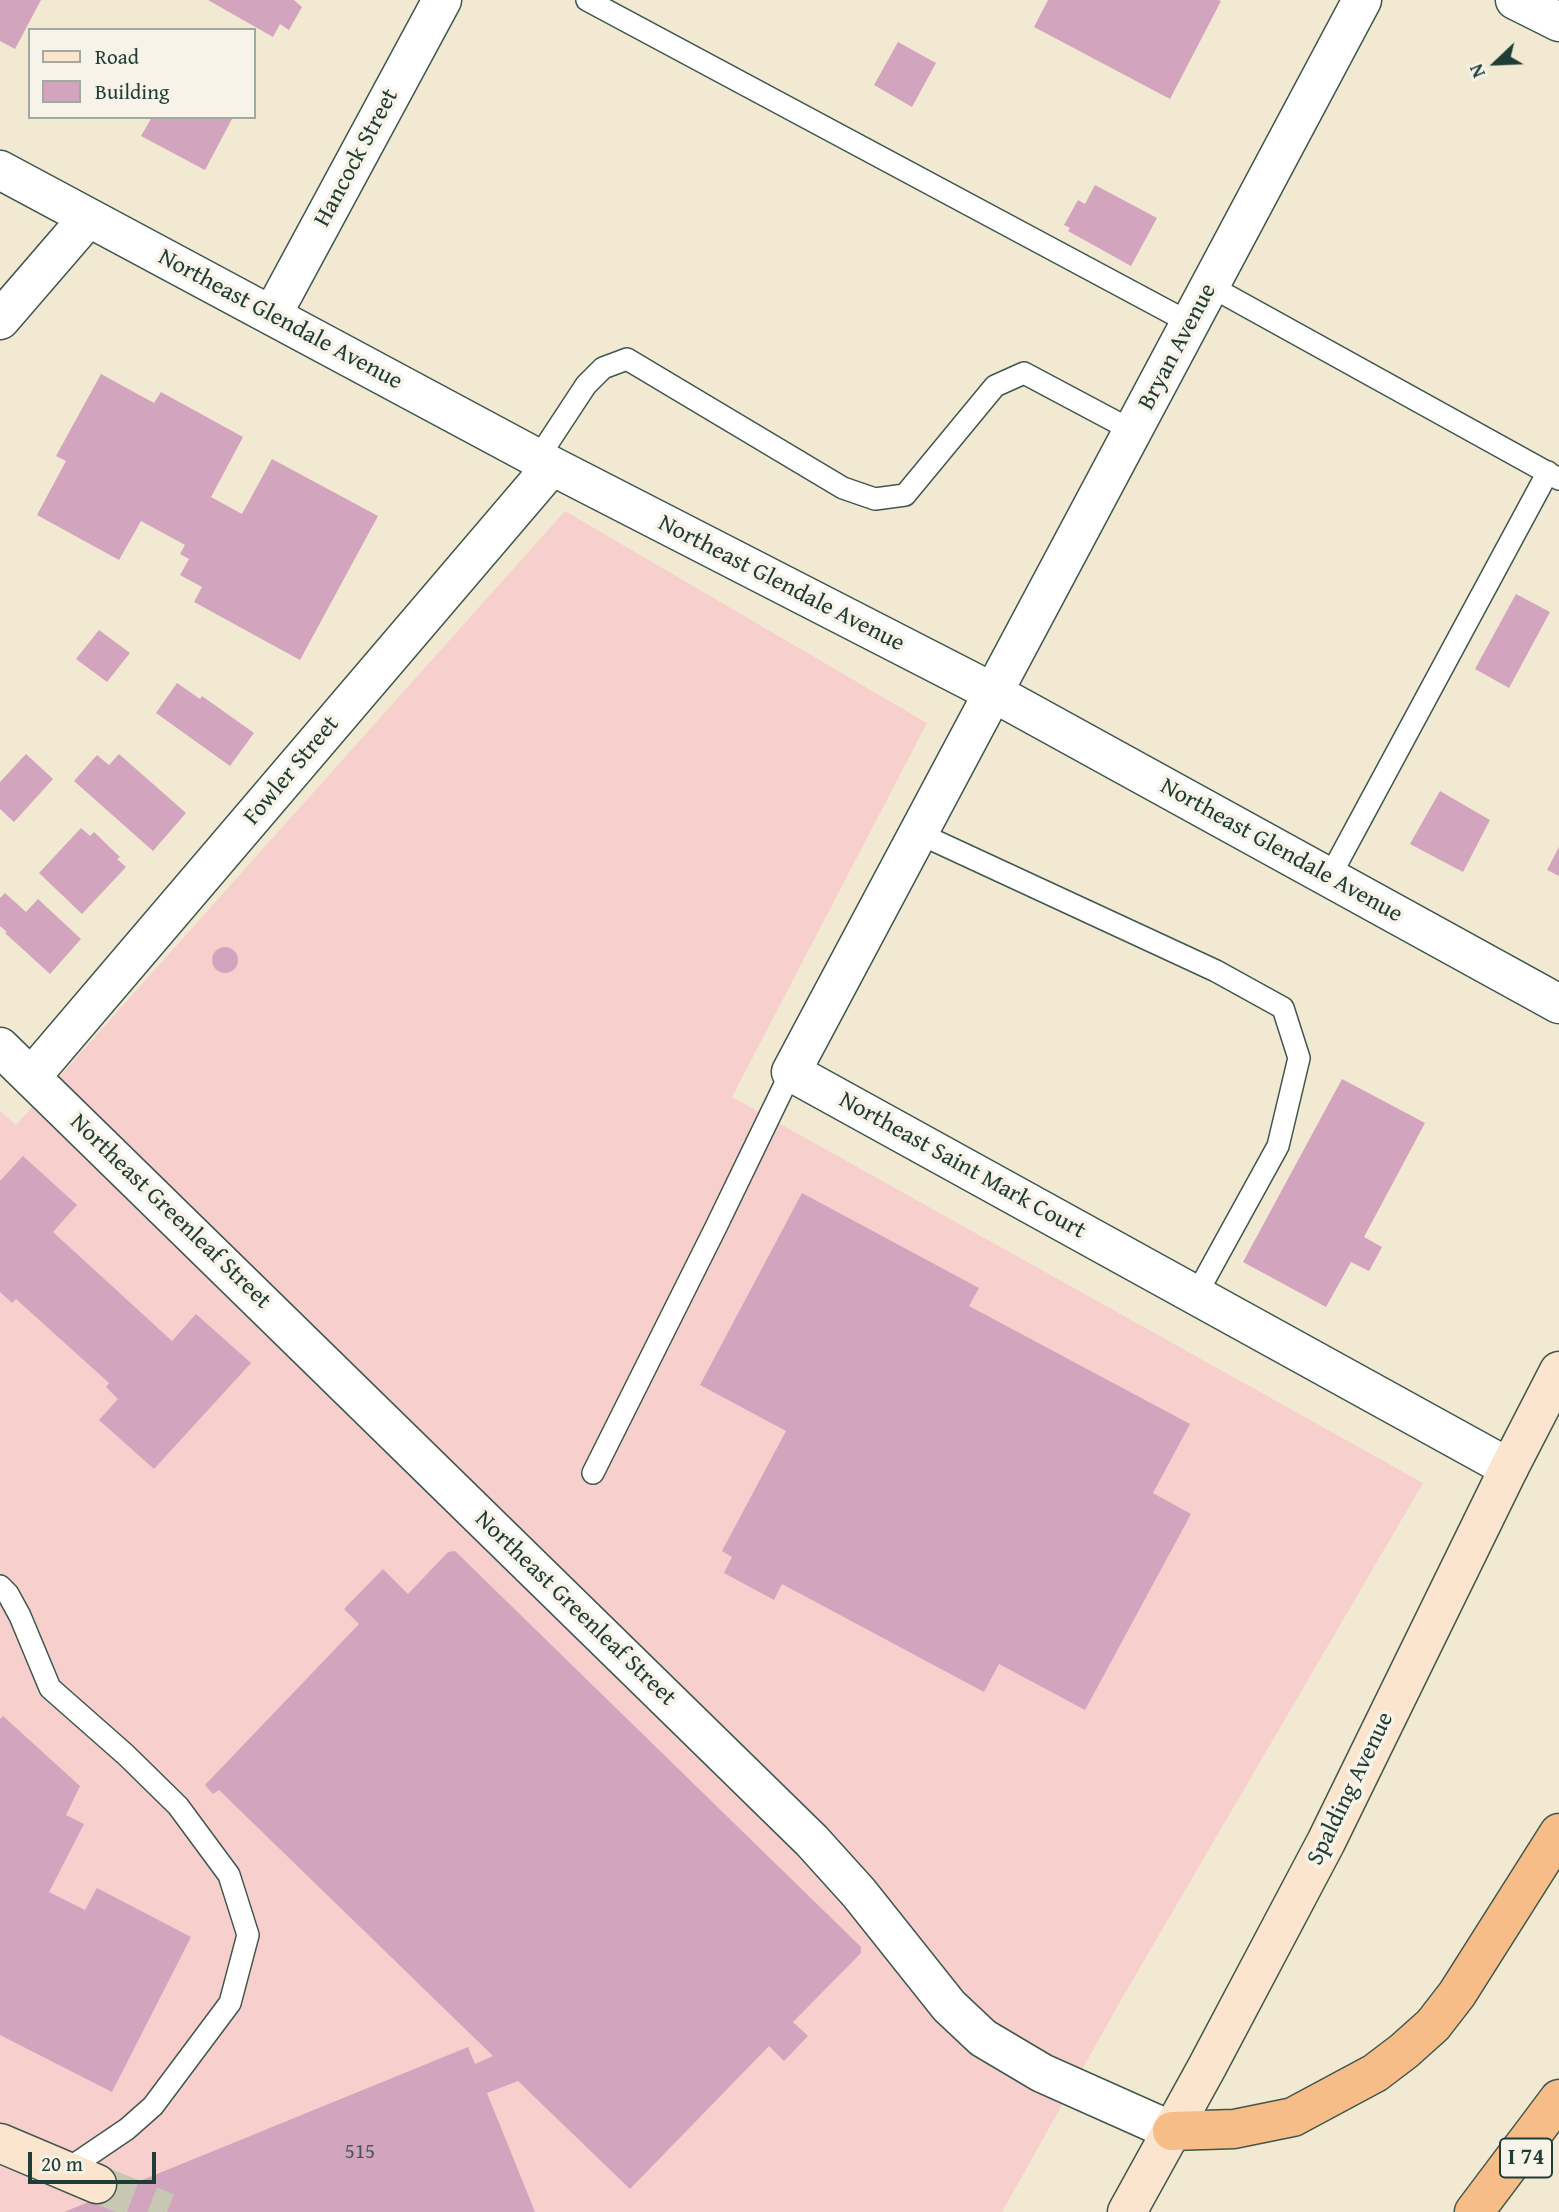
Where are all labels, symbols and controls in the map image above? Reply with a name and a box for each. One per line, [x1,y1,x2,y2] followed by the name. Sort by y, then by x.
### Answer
[28,28,256,119] legend
[1461,28,1531,98] north arrow
[95,41,139,72] text: Road
[1461,60,1492,83] text: N
[95,76,169,107] text: Building
[309,84,405,232] street label: Hancock Street
[153,243,407,397] street label: Northeast Glendale Avenue
[1133,279,1223,415] street label: Bryan Avenue
[653,509,909,659] street label: Northeast Glendale Avenue
[238,711,346,831] street label: Fowler Street
[1155,772,1407,930] street label: Northeast Glendale Avenue
[834,1086,1090,1246] street label: Northeast Saint Mark Court
[63,1108,277,1316] street label: Northeast Greenleaf Street
[468,1505,682,1713] street label: Northeast Greenleaf Street
[1302,1708,1400,1870] street label: Spalding Avenue
[32,2138,159,2182] scale bar
[1500,2138,1552,2178] road number: I 74
[345,2140,375,2166] house number: 515
[41,2148,83,2179] text: 20 m

